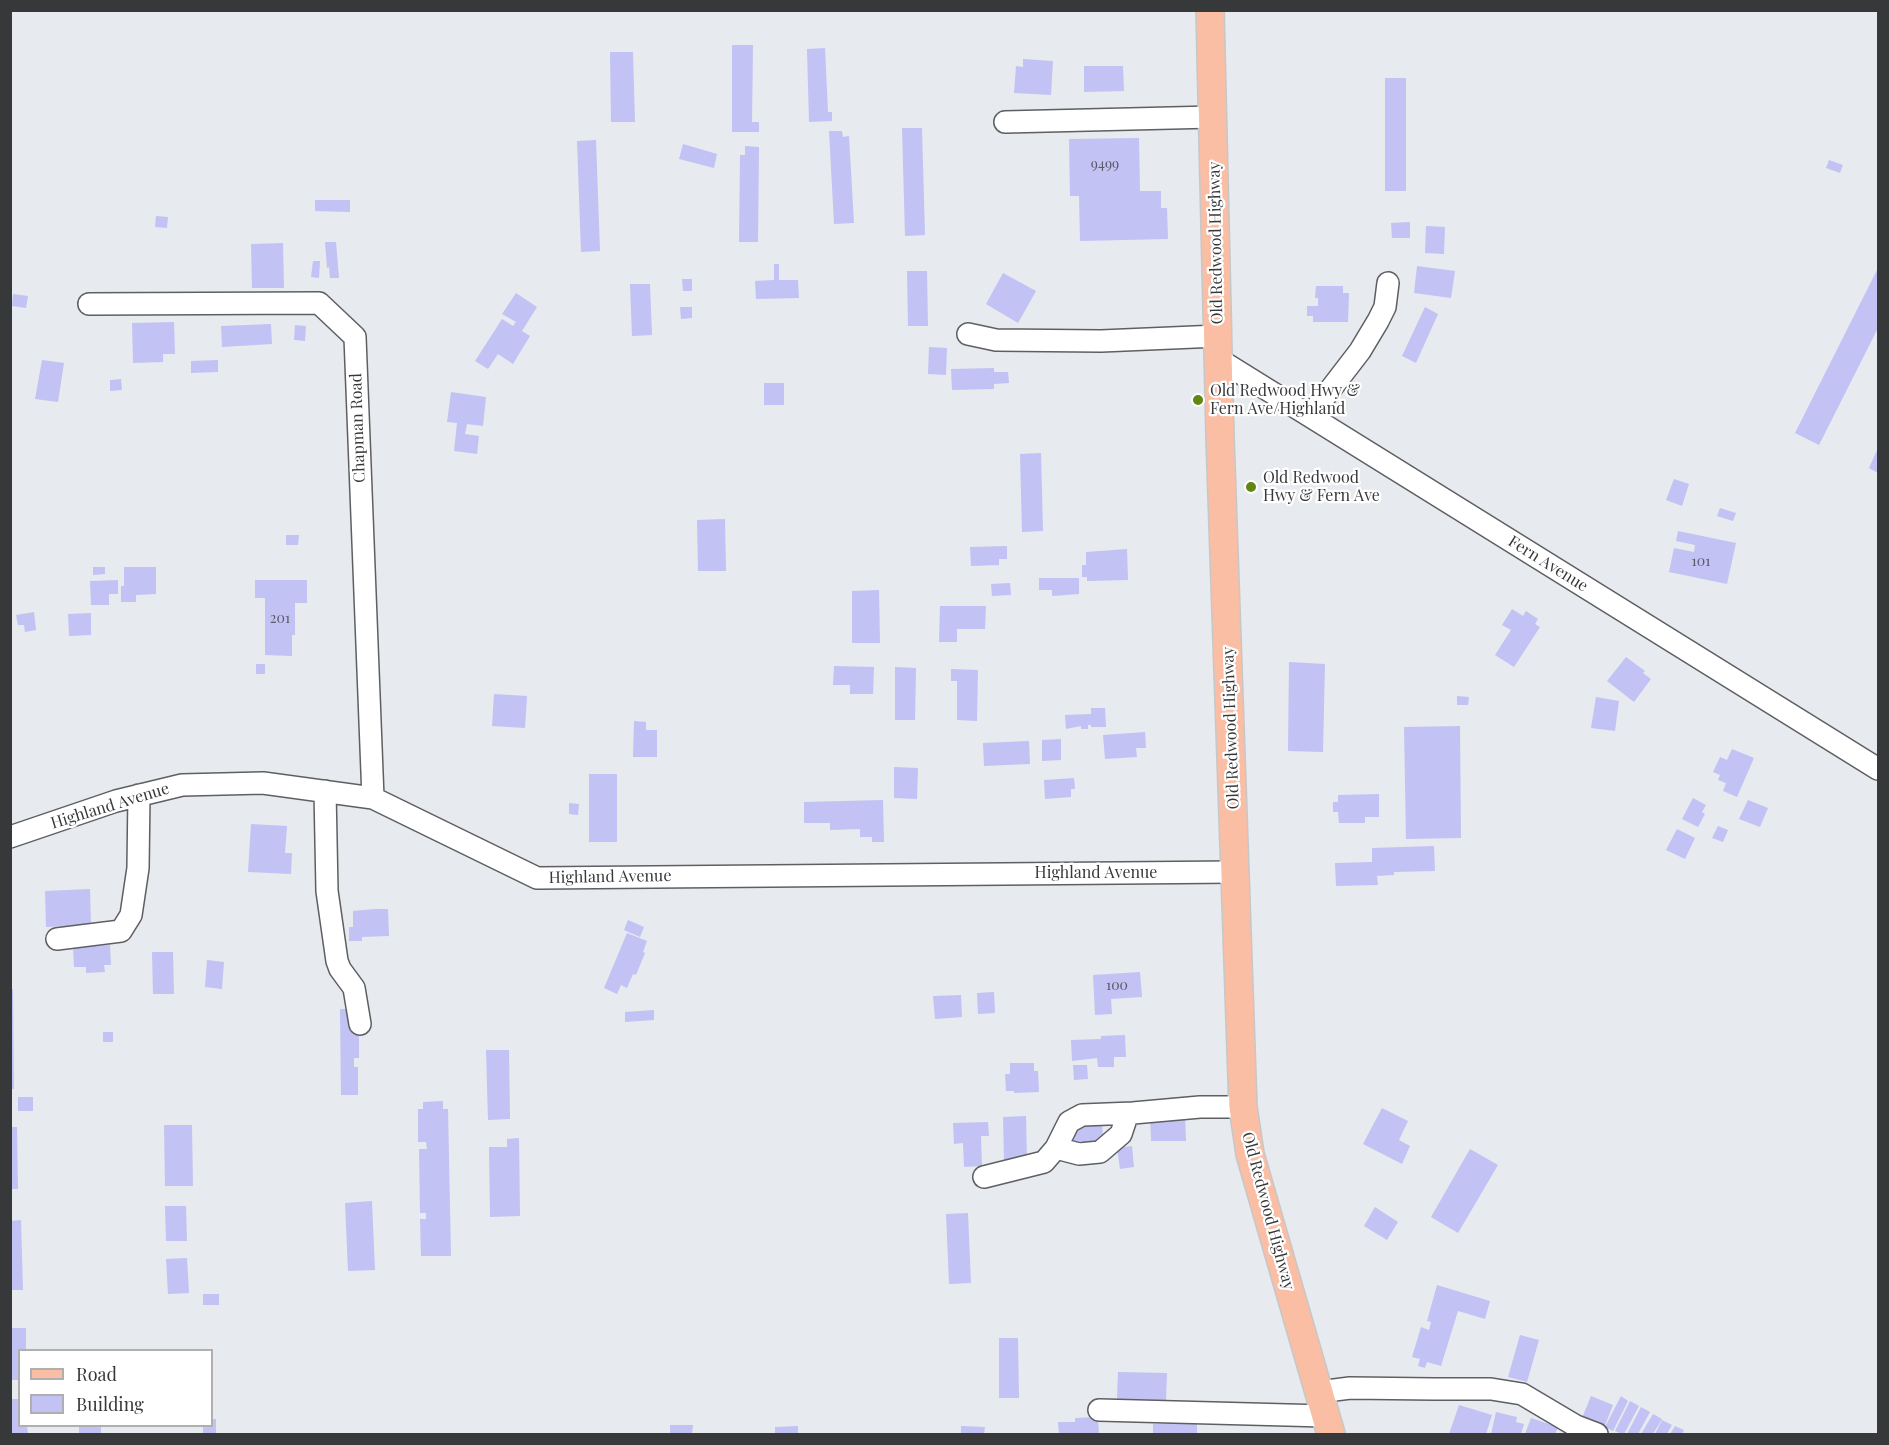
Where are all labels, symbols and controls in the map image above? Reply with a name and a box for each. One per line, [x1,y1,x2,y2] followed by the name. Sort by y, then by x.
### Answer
[1091,157,1119,173] house number: 9499
[1205,161,1227,325] street label: Old Redwood Highway
[346,373,370,483] street label: Chapman Road
[1210,381,1360,419] place label: Old Redwood Hwy & Fern Ave/Highland
[1191,393,1205,407] marker: Old Redwood Hwy & Fern Ave/Highland
[1263,468,1380,506] place label: Old Redwood Hwy & Fern Ave
[1244,480,1258,494] marker: Old Redwood Hwy & Fern Ave
[1505,532,1591,596] street label: Fern Avenue
[1692,554,1710,570] house number: 101
[270,611,290,627] house number: 201
[1219,646,1243,810] street label: Old Redwood Highway
[48,779,172,833] street label: Highland Avenue
[1035,863,1157,883] street label: Highland Avenue
[548,866,672,888] street label: Highland Avenue
[1106,978,1128,994] house number: 100
[1238,1130,1298,1292] street label: Old Redwood Highway
[18,1349,213,1427] legend
[76,1362,117,1386] text: Road
[76,1392,144,1416] text: Building

